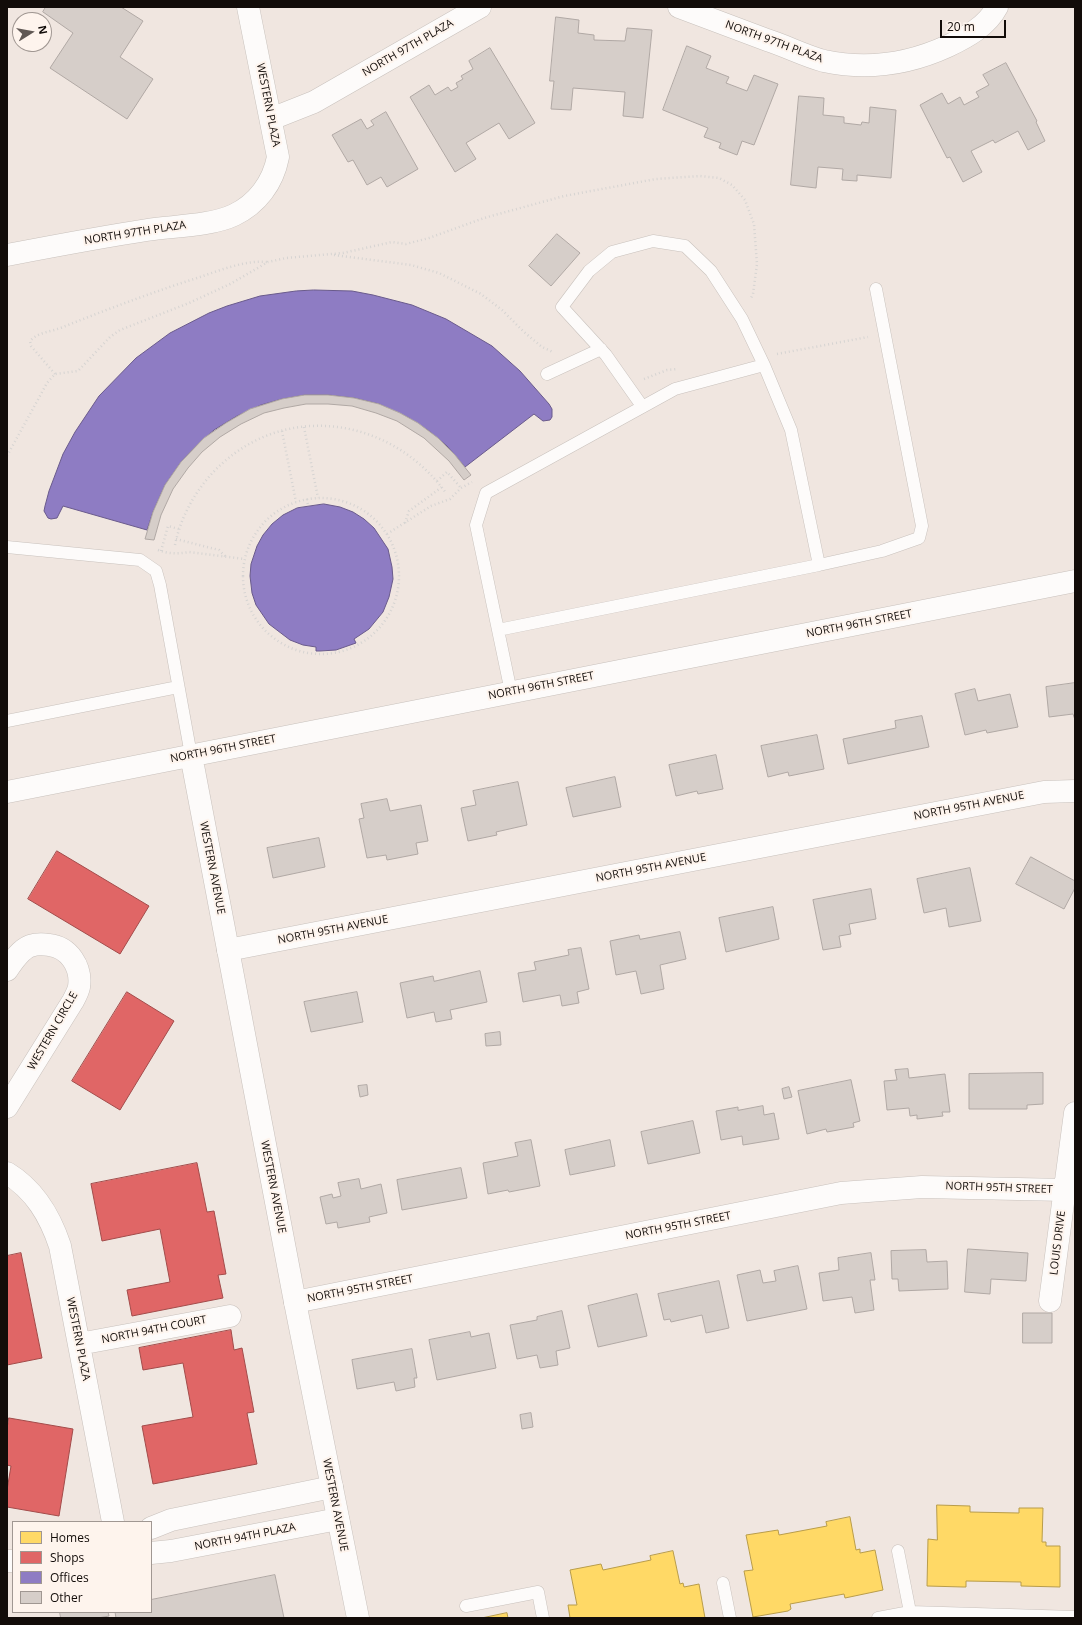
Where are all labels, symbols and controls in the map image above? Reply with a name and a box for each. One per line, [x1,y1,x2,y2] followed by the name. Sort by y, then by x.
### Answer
[12,12,52,52] north arrow
[942,12,1008,38] scale bar
[360,17,456,79] street label: NORTH 97TH PLAZA
[723,18,825,66] street label: NORTH 97TH PLAZA
[947,18,975,35] text: 20 m
[35,24,52,36] text: N
[253,62,283,148] street label: WESTERN PLAZA
[83,218,187,248] street label: NORTH 97TH PLAZA
[805,607,913,641] street label: NORTH 96TH STREET
[487,669,595,703] street label: NORTH 96TH STREET
[169,732,277,766] street label: NORTH 96TH STREET
[913,789,1025,823] street label: NORTH 95TH AVENUE
[197,820,227,916] street label: WESTERN AVENUE
[595,851,707,885] street label: NORTH 95TH AVENUE
[277,913,389,947] street label: NORTH 95TH AVENUE
[25,990,81,1072] street label: WESTERN CIRCLE
[258,1139,288,1235] street label: WESTERN AVENUE
[945,1180,1053,1196] street label: NORTH 95TH STREET
[624,1209,732,1243] street label: NORTH 95TH STREET
[1048,1210,1068,1276] street label: LOUIS DRIVE
[306,1272,414,1306] street label: NORTH 95TH STREET
[63,1296,93,1382] street label: WESTERN PLAZA
[100,1313,208,1347] street label: NORTH 94TH COURT
[320,1457,350,1553] street label: WESTERN AVENUE
[12,1521,152,1613] legend
[193,1521,297,1553] street label: NORTH 94TH PLAZA
[50,1529,90,1546] text: Homes
[50,1549,84,1566] text: Shops
[50,1569,89,1586] text: Offices
[50,1589,83,1606] text: Other

